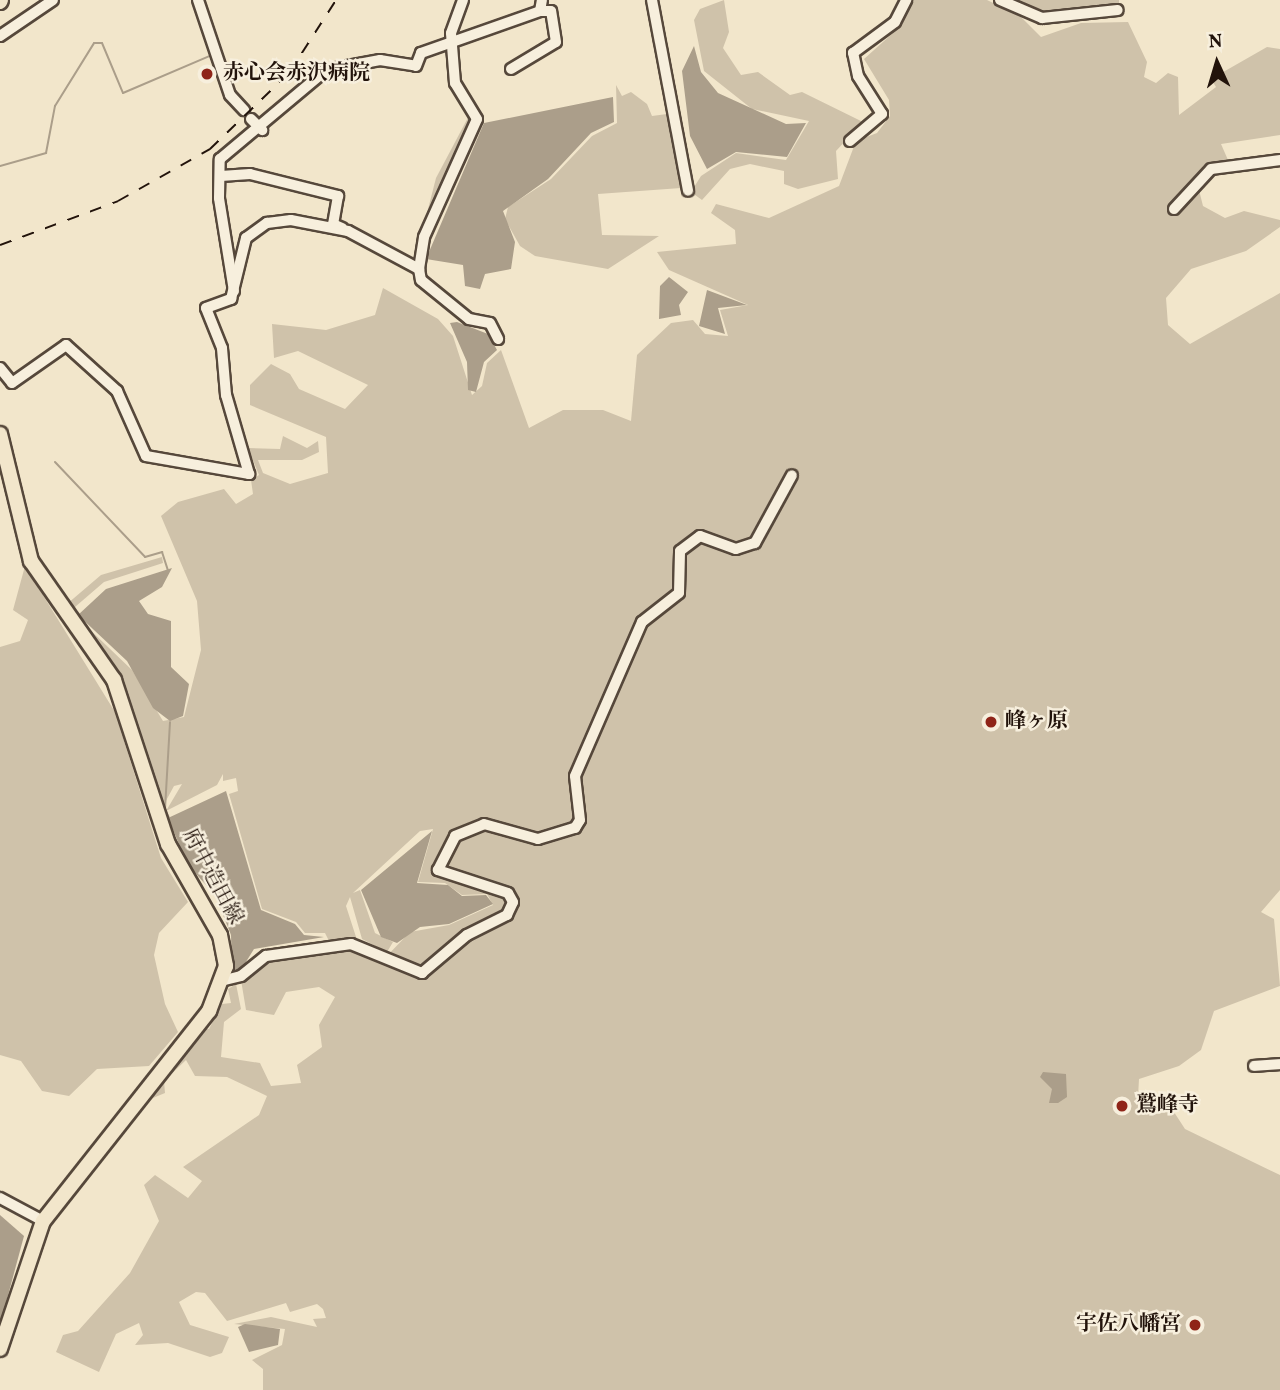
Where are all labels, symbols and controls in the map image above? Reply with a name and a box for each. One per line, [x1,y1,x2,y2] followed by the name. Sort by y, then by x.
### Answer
[1182,28,1252,98] north arrow
[1208,29,1223,56] text: N
[223,61,370,87] place label: 赤心会赤沢病院
[197,64,217,84] marker: 赤心会赤沢病院
[1005,709,1068,735] place label: 峰ヶ原
[983,714,999,730] marker: 峰ヶ原
[176,825,248,929] street label: 府中造田線
[1136,1093,1199,1119] place label: 鷲峰寺
[1114,1098,1130,1114] marker: 鷲峰寺
[1076,1312,1181,1338] place label: 宇佐八幡宮
[1187,1317,1203,1333] marker: 宇佐八幡宮

